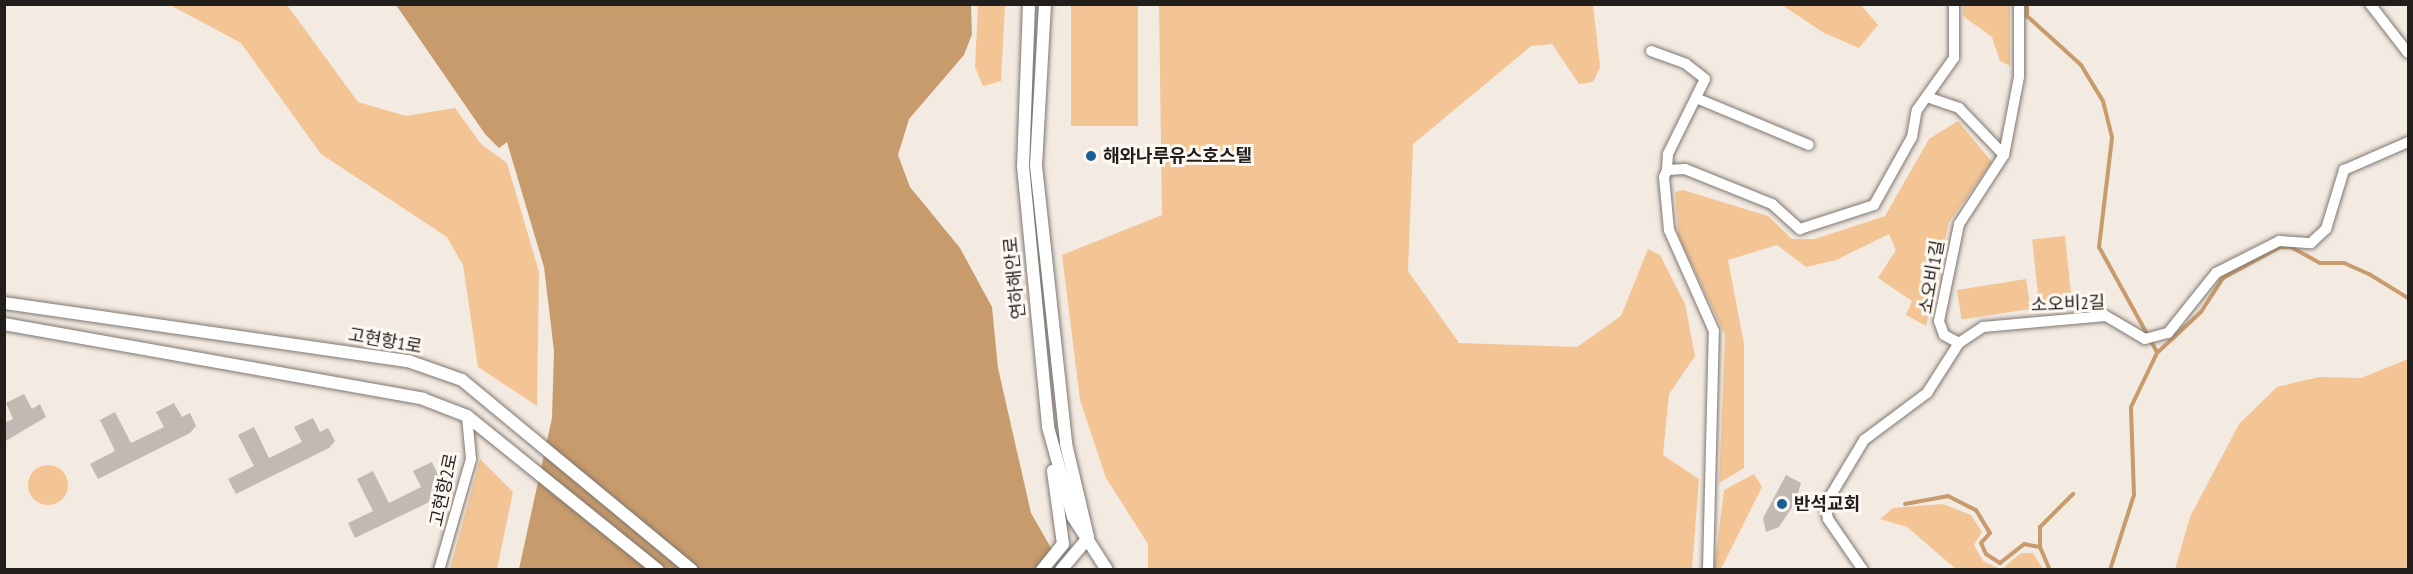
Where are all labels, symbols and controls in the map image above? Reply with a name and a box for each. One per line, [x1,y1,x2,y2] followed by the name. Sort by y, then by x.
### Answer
[1103,145,1252,167] place label: 해와나루유스호스텔
[1084,149,1098,163] marker: 해와나루유스호스텔
[1000,236,1030,320] street label: 연하해안로
[1915,239,1949,315] street label: 소오비1길
[2030,292,2106,316] street label: 소오비2길
[347,324,423,358] street label: 고현항1로
[426,451,462,529] street label: 고현항2로
[1794,493,1860,515] place label: 반석교회
[1775,497,1789,511] marker: 반석교회

